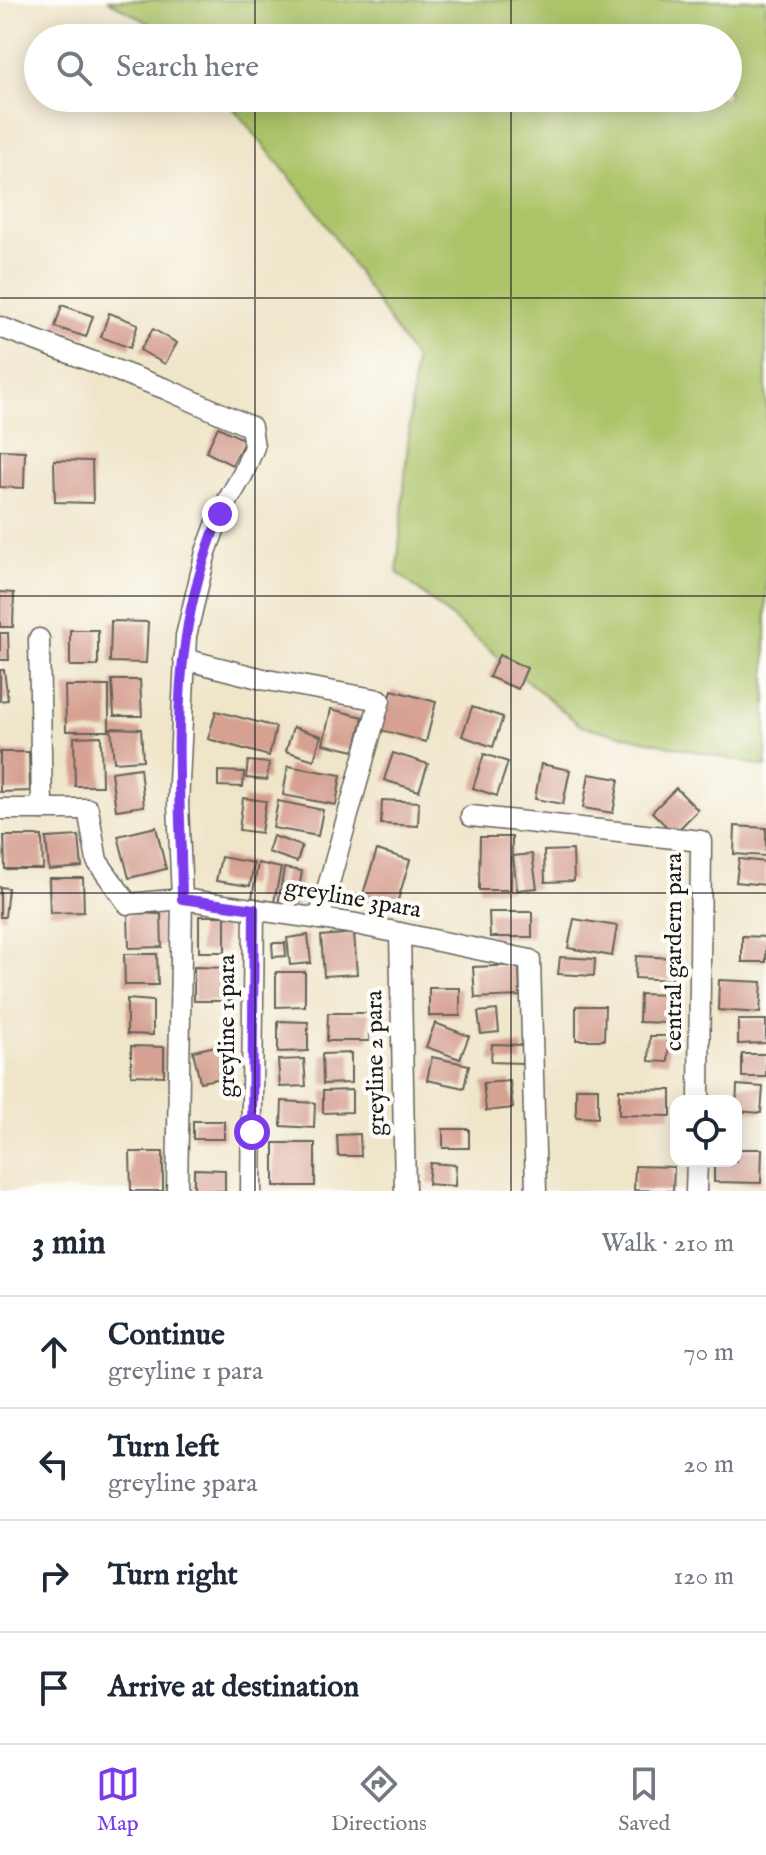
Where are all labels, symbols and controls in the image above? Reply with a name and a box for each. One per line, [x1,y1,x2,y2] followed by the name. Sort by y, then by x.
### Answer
[24,24,742,112] search box
[52,46,96,90] icon: search
[116,49,259,87] text: Search here
[202,496,238,532] route end
[659,852,690,1051] street label: central gardern para
[282,872,424,926] street label: greyline 3para
[212,954,243,1098] street label: greyline 1 para
[359,989,393,1136] street label: greyline 2 para
[670,1095,742,1167] map controls
[670,1095,742,1167] button: locate
[234,1114,270,1150] route start
[32,1222,106,1265] text: 3 min
[601,1227,734,1260] text: Walk · 210 m
[108,1317,225,1355] text: Continue
[32,1330,76,1374] icon: ahead
[683,1336,734,1369] text: 70 m
[108,1355,263,1388] text: greyline 1 para
[108,1429,219,1467] text: Turn left
[32,1442,76,1486] icon: left
[683,1448,734,1481] text: 20 m
[108,1467,257,1500] text: greyline 3para
[32,1554,76,1598] icon: right
[108,1557,238,1595] text: Turn right
[674,1560,734,1593] text: 120 m
[32,1666,76,1710] icon: arrive
[108,1669,359,1707] text: Arrive at destination
[96,1762,140,1838] tab: Map
[331,1762,427,1838] tab: Directions
[618,1762,670,1838] tab: Saved

